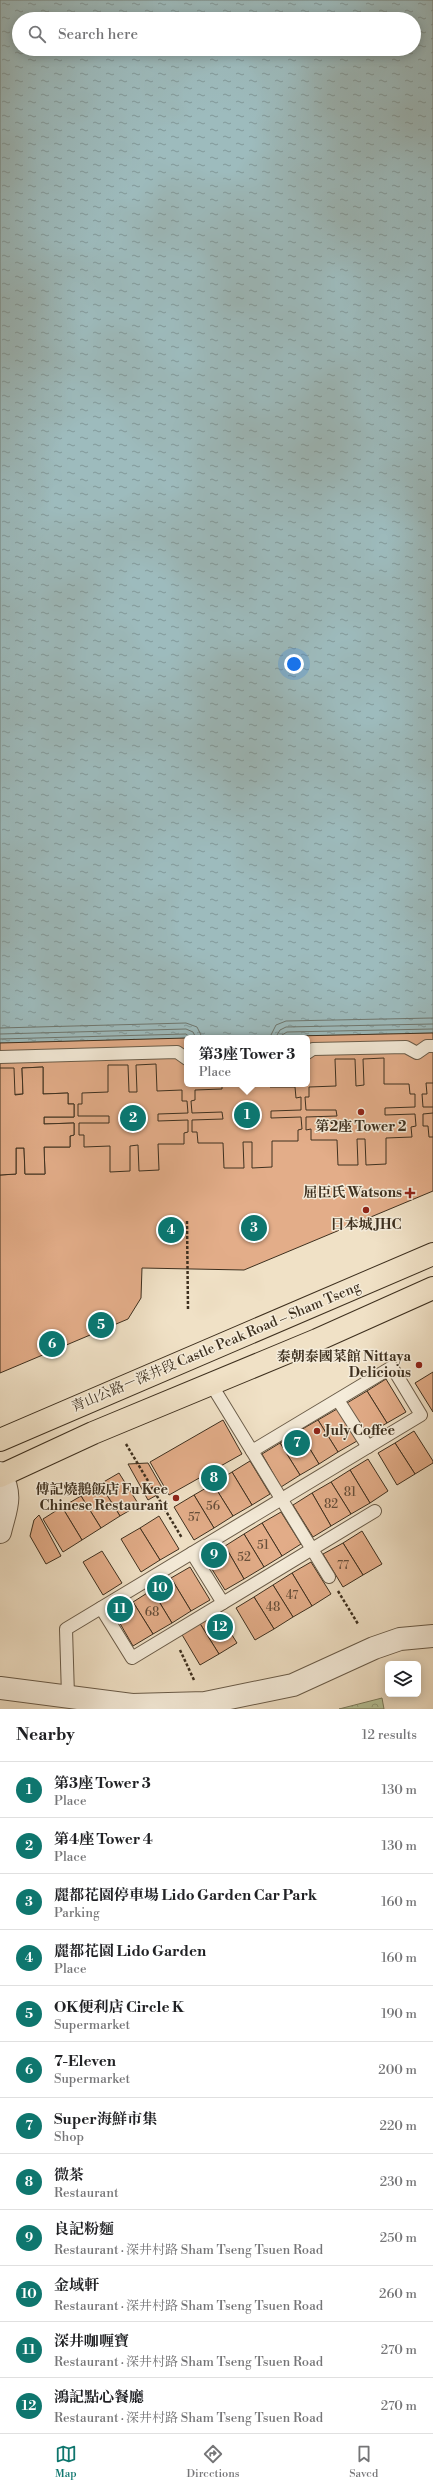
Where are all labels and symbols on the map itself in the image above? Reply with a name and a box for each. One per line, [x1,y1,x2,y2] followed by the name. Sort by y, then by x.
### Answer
[284,654,304,674] your location
[234,1100,260,1130] pin: 1
[120,1103,146,1133] pin: 2
[356,1107,366,1117] marker: 第2座 Tower 2
[316,1118,407,1136] place label: 第2座 Tower 2
[303,1184,402,1202] place label: 屈臣氏 Watsons
[405,1188,415,1198] marker: 屈臣氏 Watsons
[361,1205,371,1215] marker: 日本城 JHC
[241,1213,267,1243] pin: 3
[158,1215,184,1245] pin: 4
[330,1216,402,1234] place label: 日本城 JHC
[69,1277,364,1416] street label: 青山公路－深井段 Castle Peak Road – Sham Tseng
[88,1310,114,1340] pin: 5
[39,1329,65,1359] pin: 6
[277,1348,411,1382] place label: 泰朝泰國菜館 Nittaya Delicious
[414,1360,424,1370] marker: 泰朝泰國菜館 Nittaya Delicious
[323,1422,395,1440] place label: July Coffee
[312,1426,322,1436] marker: July Coffee
[284,1428,310,1458] pin: 7
[201,1463,227,1493] pin: 8
[36,1481,169,1515] place label: 傅記燒鵝飯店 Fu Kee Chinese Restaurant
[344,1485,357,1500] house number: 81
[171,1493,181,1503] marker: 傅記燒鵝飯店 Fu Kee Chinese Restaurant
[324,1497,338,1512] house number: 82
[206,1499,220,1514] house number: 56
[188,1510,200,1525] house number: 57
[257,1538,270,1553] house number: 51
[201,1540,227,1570] pin: 9
[237,1550,251,1565] house number: 52
[337,1558,349,1573] house number: 77
[147,1573,173,1603] pin: 10
[286,1588,298,1603] house number: 47
[107,1594,133,1624] pin: 11
[266,1600,280,1615] house number: 48
[145,1605,159,1620] house number: 68
[207,1612,233,1642] pin: 12

